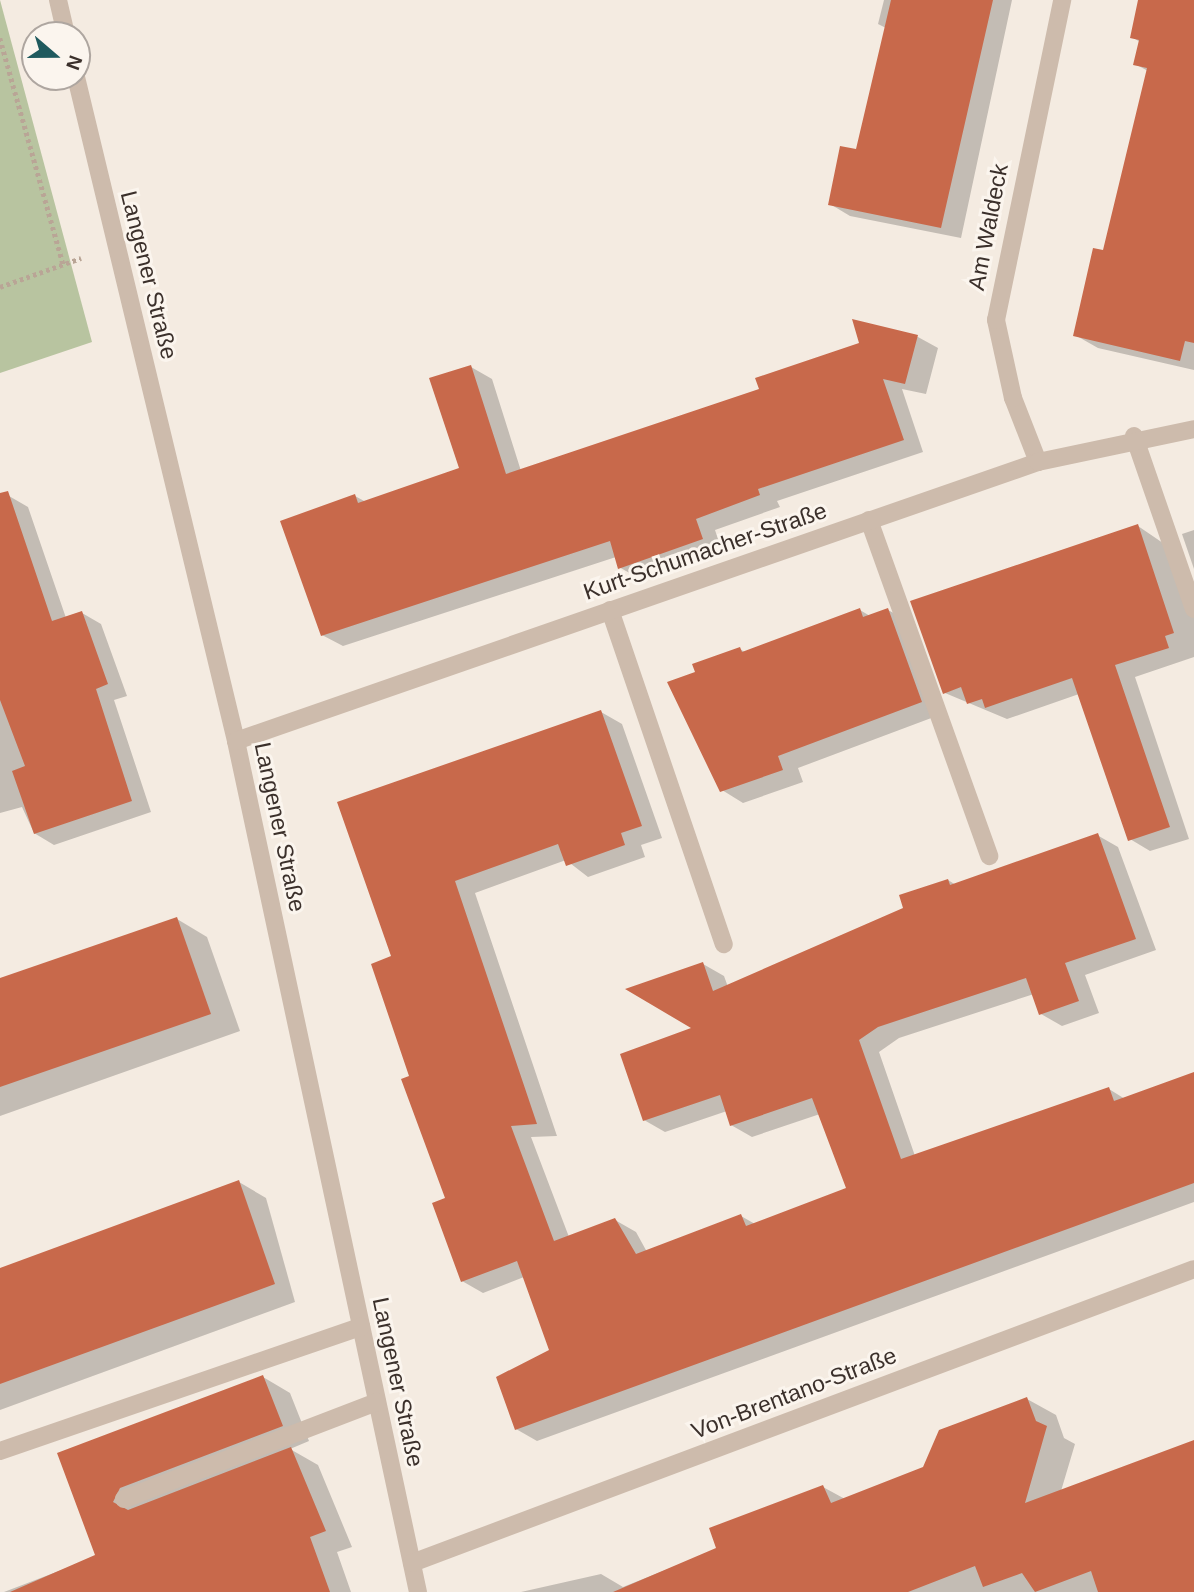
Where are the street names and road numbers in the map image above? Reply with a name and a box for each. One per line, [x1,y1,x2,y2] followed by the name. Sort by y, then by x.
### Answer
[962,161,1014,293] street label: Am Waldeck
[115,188,183,362] street label: Langener Straße
[580,496,830,606] street label: Kurt-Schumacher-Straße
[249,740,311,914] street label: Langener Straße
[367,1295,429,1469] street label: Langener Straße
[688,1341,900,1445] street label: Von-Brentano-Straße

